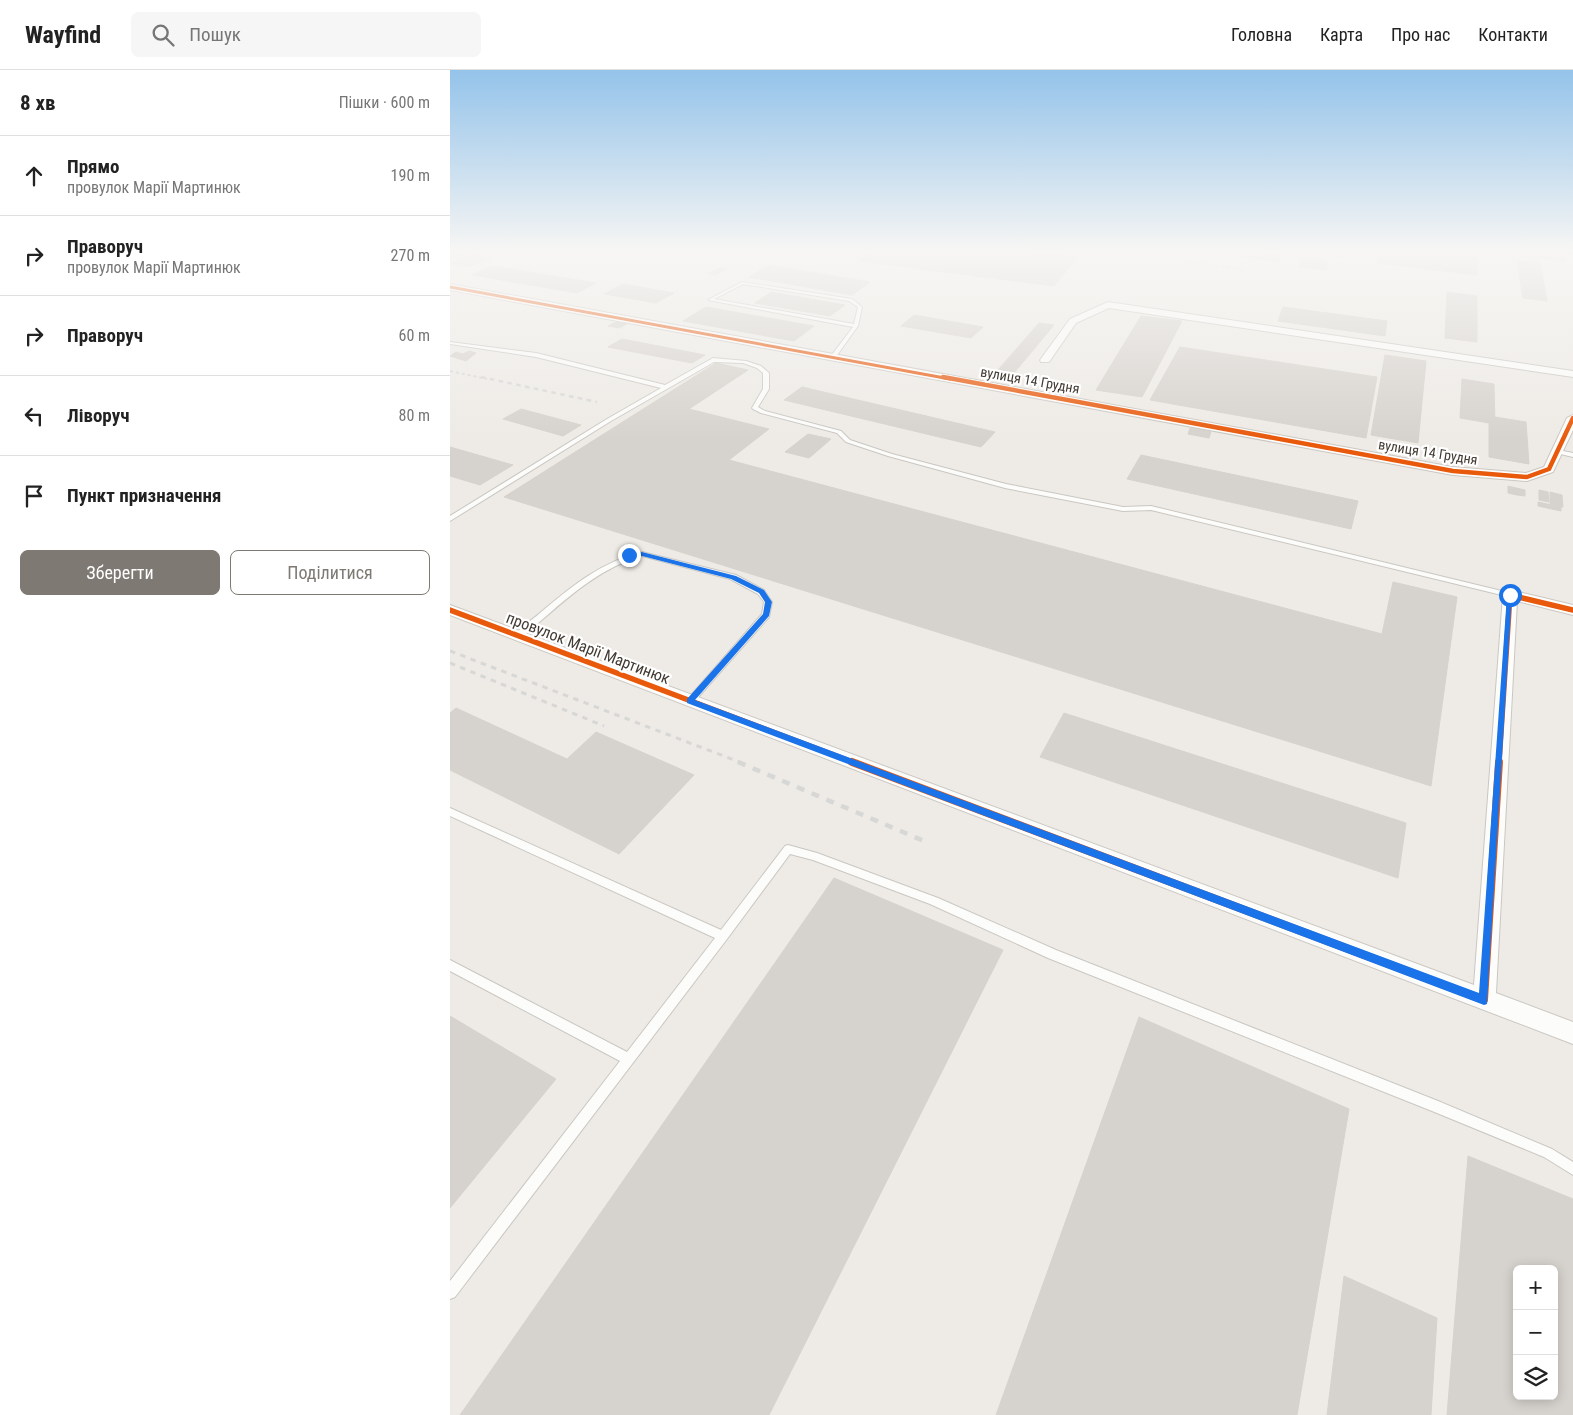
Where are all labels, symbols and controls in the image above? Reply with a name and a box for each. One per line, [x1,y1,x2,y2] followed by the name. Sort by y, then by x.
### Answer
[131,12,481,57] search box
[25,21,101,49] text: Wayfind
[149,21,177,49] icon: search
[189,23,241,46] text: Пошук
[1231,24,1292,45] text: Головна
[1320,24,1363,45] text: Карта
[1391,24,1450,45] text: Про нас
[1478,24,1548,45] text: Контакти
[20,91,55,115] text: 8 хв
[339,93,430,112] text: Пішки · 600 m
[67,155,120,178] text: Прямо
[20,162,48,190] icon: ahead
[391,166,430,185] text: 190 m
[67,178,241,197] text: провулок Марії Мартинюк
[67,235,143,258] text: Праворуч
[20,242,48,270] icon: right
[391,246,430,265] text: 270 m
[67,258,241,277] text: провулок Марії Мартинюк
[20,322,48,350] icon: right
[67,324,143,347] text: Праворуч
[398,326,430,345] text: 60 m
[979,363,1081,397] street label: вулиця 14 Грудня
[20,402,48,430] icon: left
[67,404,129,427] text: Ліворуч
[398,406,430,425] text: 80 m
[1377,436,1479,468] street label: вулиця 14 Грудня
[20,482,48,510] icon: arrive
[67,484,221,507] text: Пункт призначення
[618,544,641,567] route end
[20,550,220,595] button: Зберегти
[230,550,430,595] button: Поділитися
[1499,584,1522,607] route start
[503,608,673,688] street label: провулок Марії Мартинюк
[1513,1265,1558,1400] map controls
[1513,1265,1558,1310] button: +
[1513,1310,1558,1355] button: −
[1513,1355,1558,1400] button: layers

